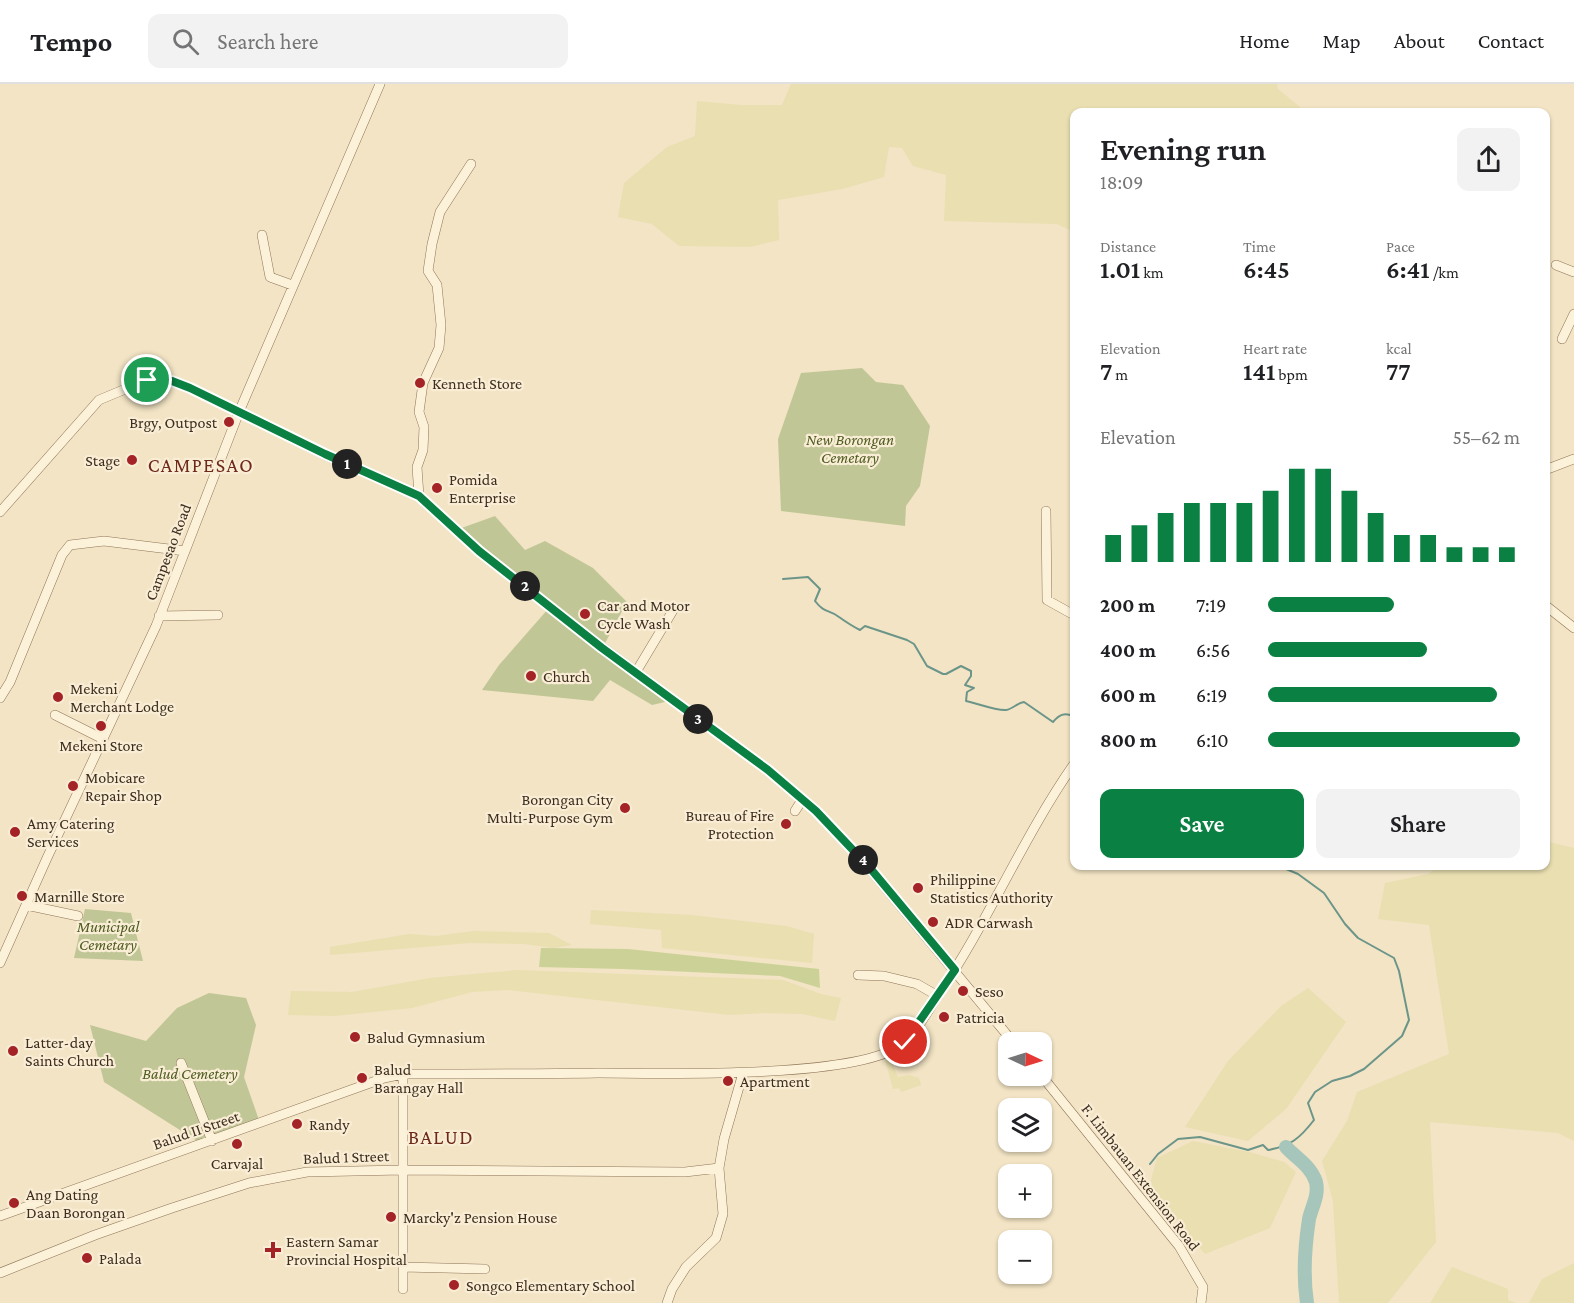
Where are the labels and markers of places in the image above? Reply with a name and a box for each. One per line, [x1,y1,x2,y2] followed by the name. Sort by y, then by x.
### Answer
[121,354,172,405] pin
[432,375,522,392] place label: Kenneth Store
[413,376,427,390] marker: Kenneth Store
[129,414,218,432] place label: Brgy, Outpost
[222,415,236,429] marker: Brgy, Outpost
[332,449,362,479] pin: 1
[85,452,120,470] place label: Stage
[125,453,139,467] marker: Stage
[449,471,516,507] place label: Pomida Enterprise
[430,481,444,495] marker: Pomida Enterprise
[510,571,540,601] pin: 2
[597,597,690,633] place label: Car and Motor Cycle Wash
[578,607,592,621] marker: Car and Motor Cycle Wash
[543,668,590,685] place label: Church
[524,669,538,683] marker: Church
[70,680,174,716] place label: Mekeni Merchant Lodge
[51,690,65,704] marker: Mekeni Merchant Lodge
[683,704,713,734] pin: 3
[94,719,108,733] marker: Mekeni Store
[59,737,143,754] place label: Mekeni Store
[85,769,162,805] place label: Mobicare Repair Shop
[66,779,80,793] marker: Mobicare Repair Shop
[487,791,614,827] place label: Borongan City Multi-Purpose Gym
[618,801,632,815] marker: Borongan City Multi-Purpose Gym
[685,807,774,842] place label: Bureau of Fire Protection
[27,815,115,850] place label: Amy Catering Services
[779,817,793,831] marker: Bureau of Fire Protection
[8,825,22,839] marker: Amy Catering Services
[848,845,878,875] pin: 4
[930,871,1054,907] place label: Philippine Statistics Authority
[911,881,925,895] marker: Philippine Statistics Authority
[34,888,125,905] place label: Marnille Store
[15,889,29,903] marker: Marnille Store
[945,914,1033,931] place label: ADR Carwash
[926,915,940,929] marker: ADR Carwash
[975,983,1004,1000] place label: Seso
[956,984,970,998] marker: Seso
[956,1009,1005,1026] place label: Patricia
[937,1010,951,1024] marker: Patricia
[879,1016,930,1067] pin
[367,1029,485,1047] place label: Balud Gymnasium
[348,1030,362,1044] marker: Balud Gymnasium
[25,1034,115,1069] place label: Latter-day Saints Church
[6,1044,20,1058] marker: Latter-day Saints Church
[374,1061,463,1097] place label: Balud Barangay Hall
[355,1071,369,1085] marker: Balud Barangay Hall
[740,1073,810,1091] place label: Apartment
[721,1074,735,1088] marker: Apartment
[309,1116,350,1134] place label: Randy
[290,1117,304,1131] marker: Randy
[230,1137,244,1151] marker: Carvajal
[211,1155,263,1173] place label: Carvajal
[26,1186,126,1222] place label: Ang Dating Daan Borongan
[7,1196,21,1210] marker: Ang Dating Daan Borongan
[403,1209,557,1227] place label: Marcky'z Pension House
[384,1210,398,1224] marker: Marcky'z Pension House
[286,1233,407,1269] place label: Eastern Samar Provincial Hospital
[264,1241,282,1259] marker: Eastern Samar Provincial Hospital
[99,1250,142,1267] place label: Palada
[80,1251,94,1265] marker: Palada
[466,1277,635,1295] place label: Songco Elementary School
[447,1278,461,1292] marker: Songco Elementary School

